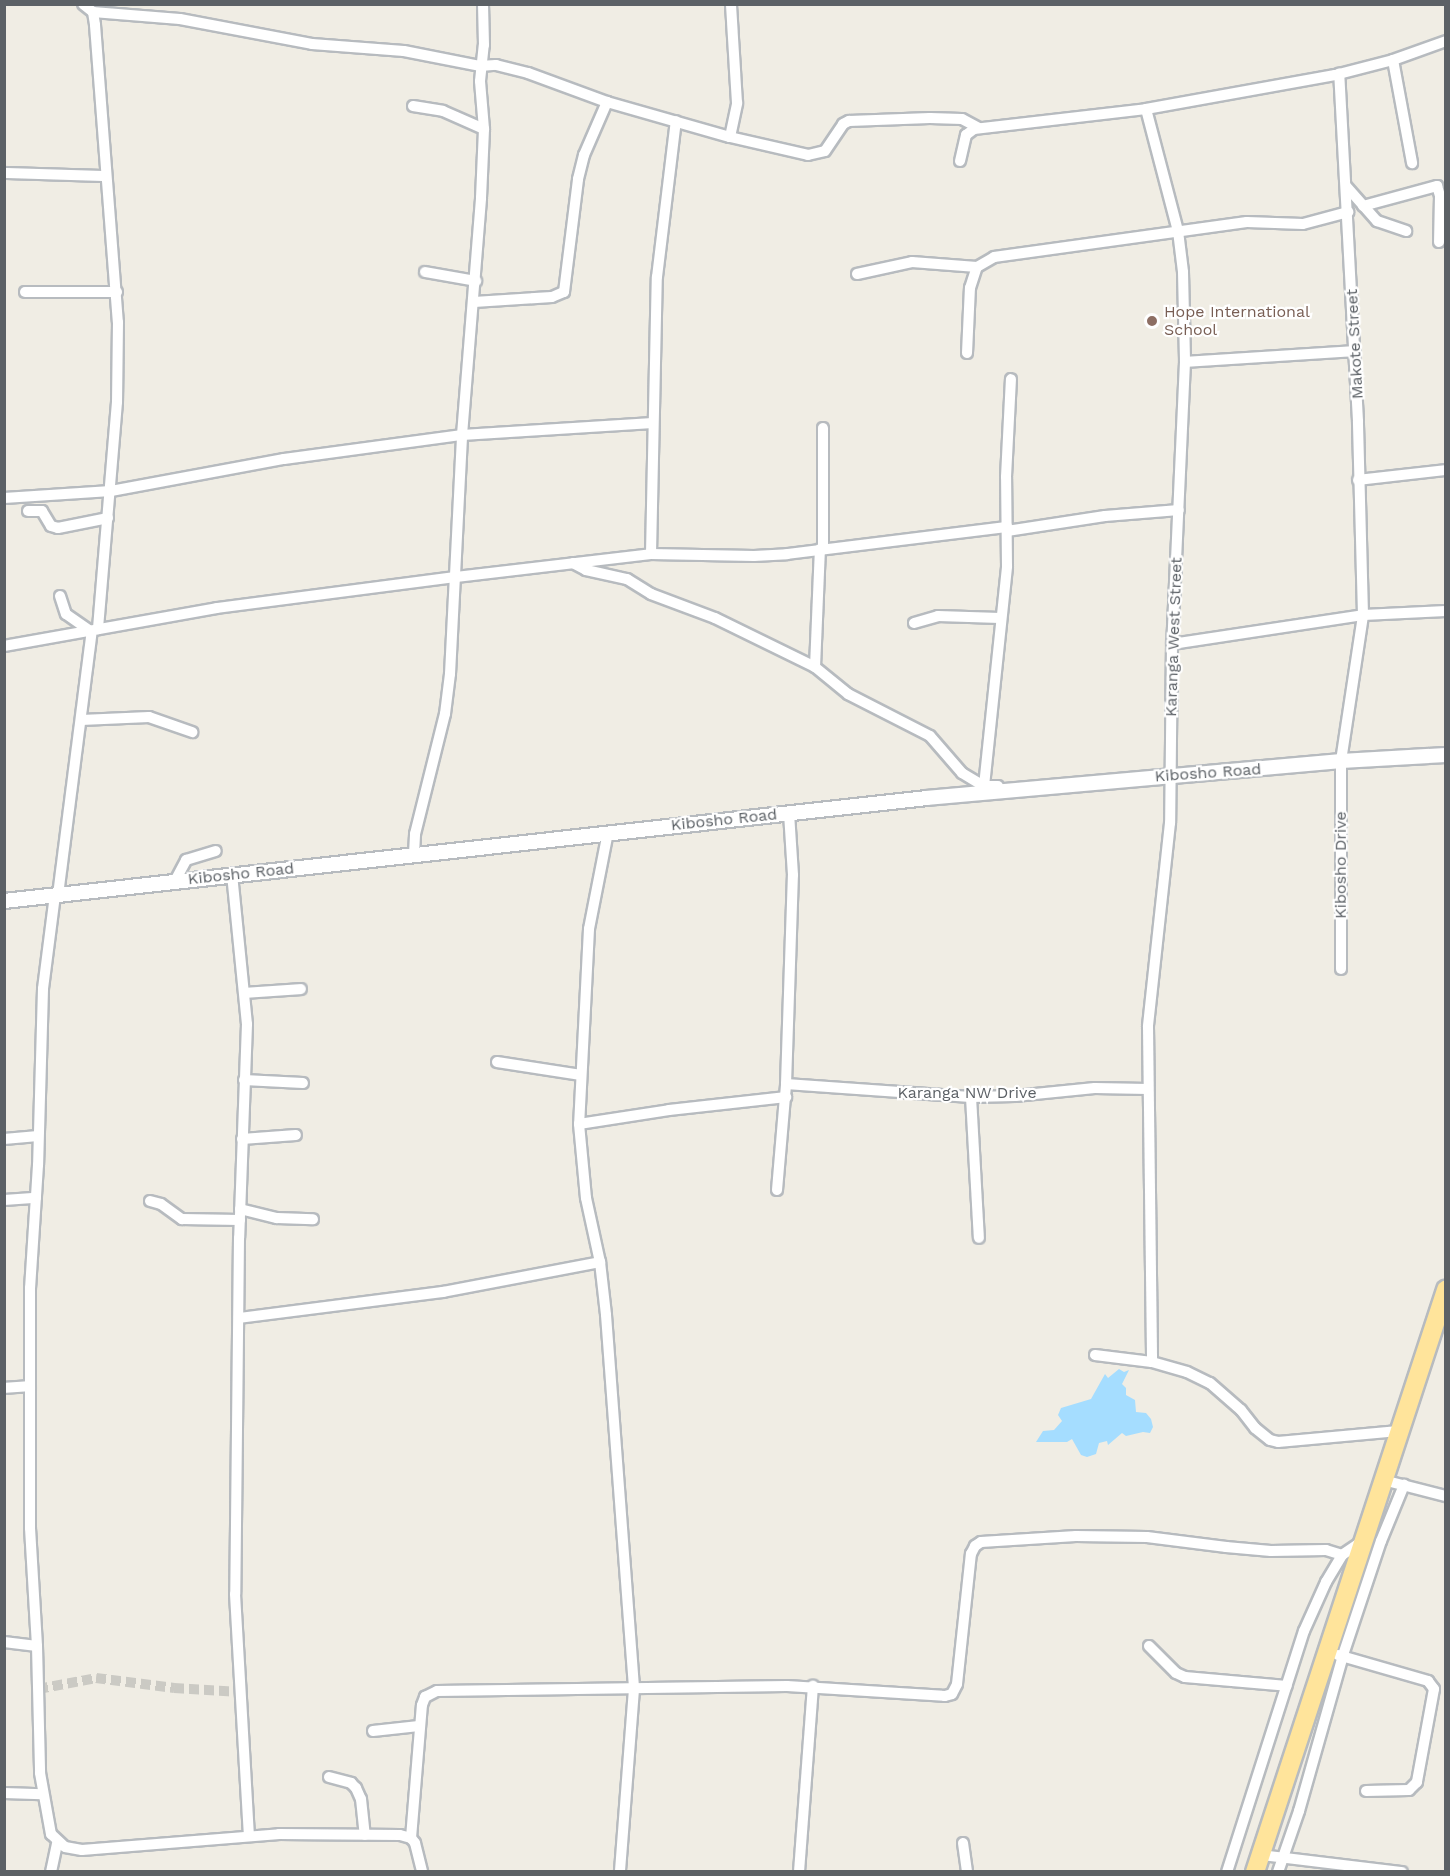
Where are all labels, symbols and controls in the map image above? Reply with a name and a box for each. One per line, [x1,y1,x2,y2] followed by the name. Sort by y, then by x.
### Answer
[1343,288,1367,400] street label: Makote Street
[1164,302,1310,340] place label: Hope International School
[1145,314,1159,328] marker: Hope International School
[1162,556,1186,718] street label: Karanga West Street
[1154,760,1262,786] street label: Kibosho Road
[670,805,778,835] street label: Kibosho Road
[1331,811,1351,919] street label: Kibosho Drive
[187,859,295,889] street label: Kibosho Road
[897,1083,1037,1103] street label: Karanga NW Drive

